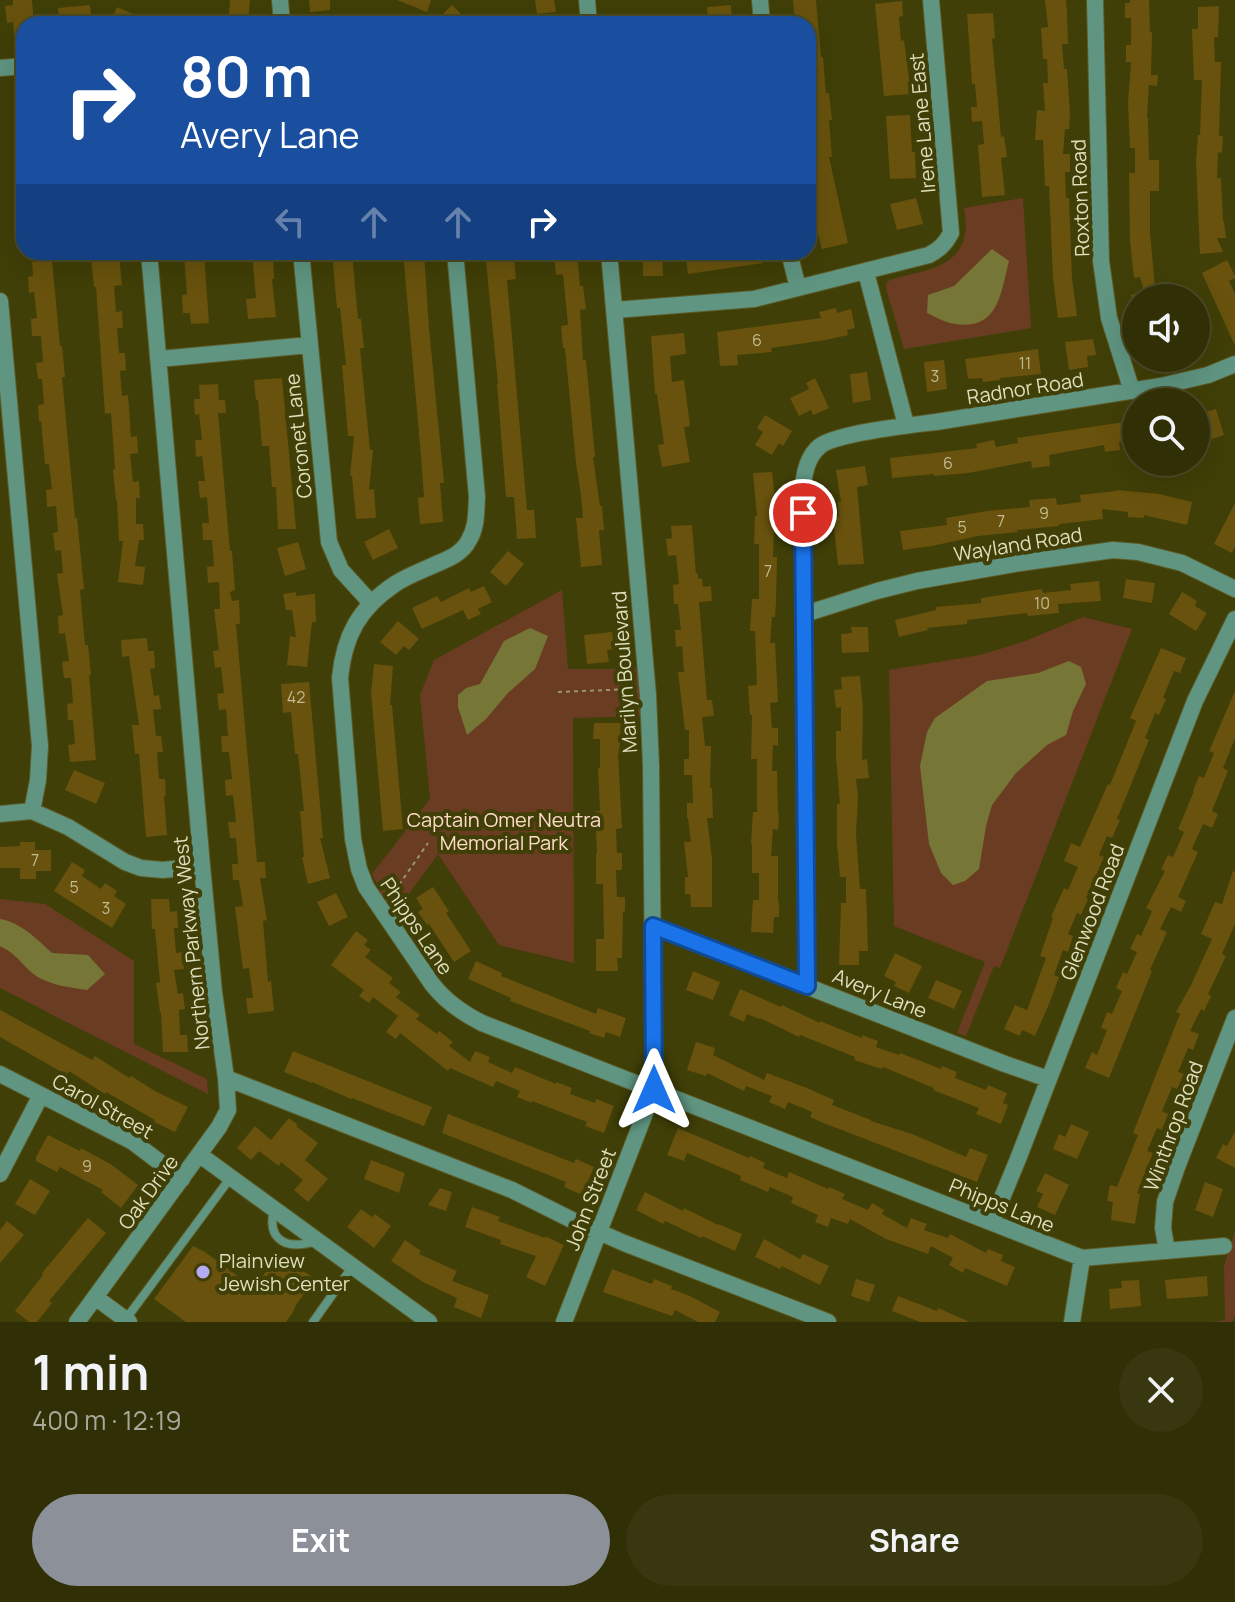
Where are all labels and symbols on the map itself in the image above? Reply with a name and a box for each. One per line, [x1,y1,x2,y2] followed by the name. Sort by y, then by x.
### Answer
[902,52,942,194] street label: Irene Lane East
[1064,139,1096,257] street label: Roxton Road
[752,329,762,351] house number: 6
[1019,352,1031,374] house number: 11
[931,365,939,387] house number: 3
[965,365,1085,411] street label: Radnor Road
[278,372,318,500] street label: Coronet Lane
[943,452,953,474] house number: 6
[769,479,837,547] pin
[1039,502,1049,524] house number: 9
[997,510,1005,532] house number: 7
[957,516,967,538] house number: 5
[952,521,1084,567] street label: Wayland Road
[764,560,772,582] house number: 7
[605,590,643,754] street label: Marilyn Boulevard
[1034,592,1050,614] house number: 10
[287,686,305,708] house number: 42
[407,806,601,856] park label: Captain Omer Neutra Memorial Park
[166,835,216,1051] street label: Northern Parkway West
[1054,840,1130,984] street label: Glenwood Road
[31,849,39,871] house number: 7
[375,872,459,980] street label: Phipps Lane
[69,876,79,898] house number: 5
[102,897,110,919] house number: 3
[829,962,931,1024] street label: Avery Lane
[612,1048,696,1132] position arrow
[1137,1057,1209,1195] street label: Winthrop Road
[48,1067,158,1145] street label: Carol Street
[558,1144,622,1254] street label: John Street
[112,1149,184,1235] street label: Oak Drive
[82,1155,92,1177] house number: 9
[945,1172,1059,1238] street label: Phipps Lane
[219,1247,350,1297] place label: Plainview Jewish Center
[194,1263,212,1281] marker: Plainview Jewish Center

